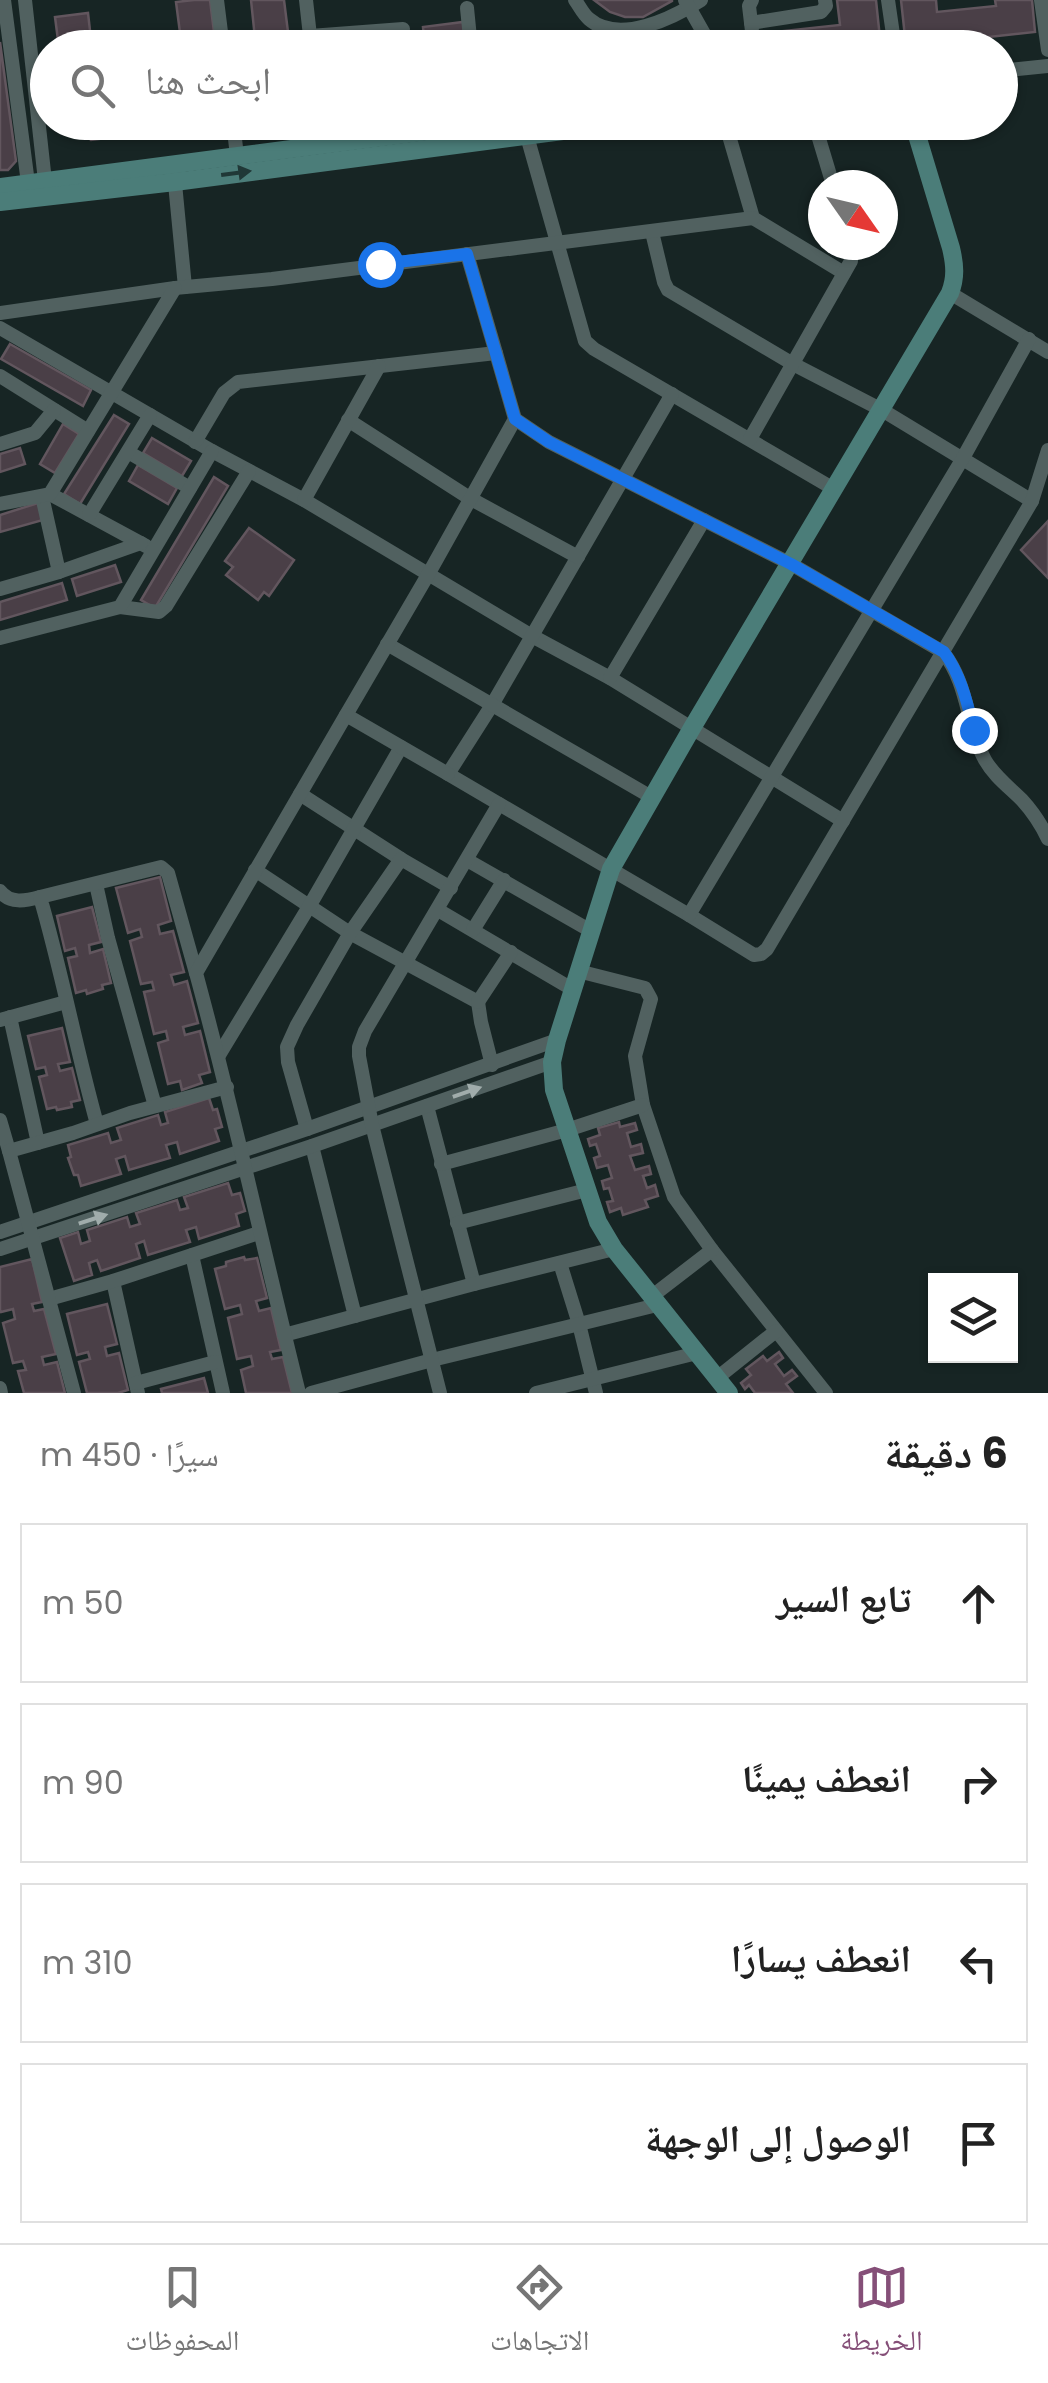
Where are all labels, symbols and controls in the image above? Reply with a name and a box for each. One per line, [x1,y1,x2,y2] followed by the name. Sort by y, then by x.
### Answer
[30,30,1018,140] search box
[145,54,271,107] text: ابحث هنا
[65,58,120,113] icon: search
[220,165,252,181] one-way arrow
[808,170,898,260] north arrow
[358,242,404,288] route start
[952,708,998,754] route end
[452,1084,482,1099] one-way arrow
[78,1210,108,1225] one-way arrow
[928,1273,1018,1363] map controls
[928,1273,1018,1363] button: layers
[884,1424,1008,1483] text: 6 دقيقة
[40,1432,219,1477] text: سيرًا · 450 m
[776,1572,911,1625] text: تابع السير
[951,1576,1006,1631] icon: ahead
[42,1580,124,1625] text: 50 m
[742,1752,911,1805] text: انعطف يمينًا
[951,1756,1006,1811] icon: right
[42,1760,124,1805] text: 90 m
[731,1932,911,1985] text: انعطف يسارًا
[951,1936,1006,1991] icon: left
[42,1940,133,1985] text: 310 m
[645,2112,911,2165] text: الوصول إلى الوجهة
[951,2116,1006,2171] icon: arrive
[125,2260,239,2368] tab: المحفوظات
[490,2260,589,2368] tab: الاتجاهات
[840,2260,923,2368] tab: الخريطة

